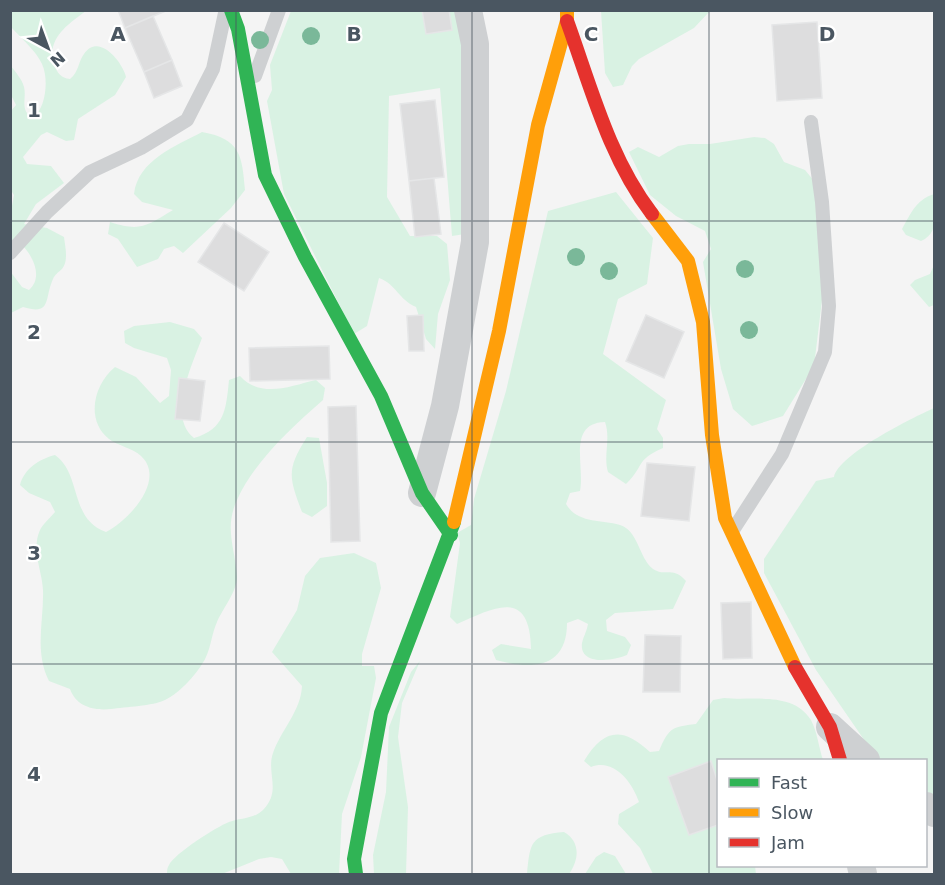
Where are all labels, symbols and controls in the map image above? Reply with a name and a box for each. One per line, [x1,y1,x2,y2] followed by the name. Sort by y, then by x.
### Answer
[18,18,78,78] north arrow
[110,22,126,46] text: A
[346,22,362,46] text: B
[584,22,598,46] text: C
[819,22,835,46] text: D
[46,47,69,71] text: N
[27,98,41,122] text: 1
[27,320,41,344] text: 2
[27,541,41,565] text: 3
[717,759,927,867] legend
[27,762,41,786] text: 4
[771,772,807,793] text: Fast
[771,802,813,823] text: Slow
[770,832,805,853] text: Jam

